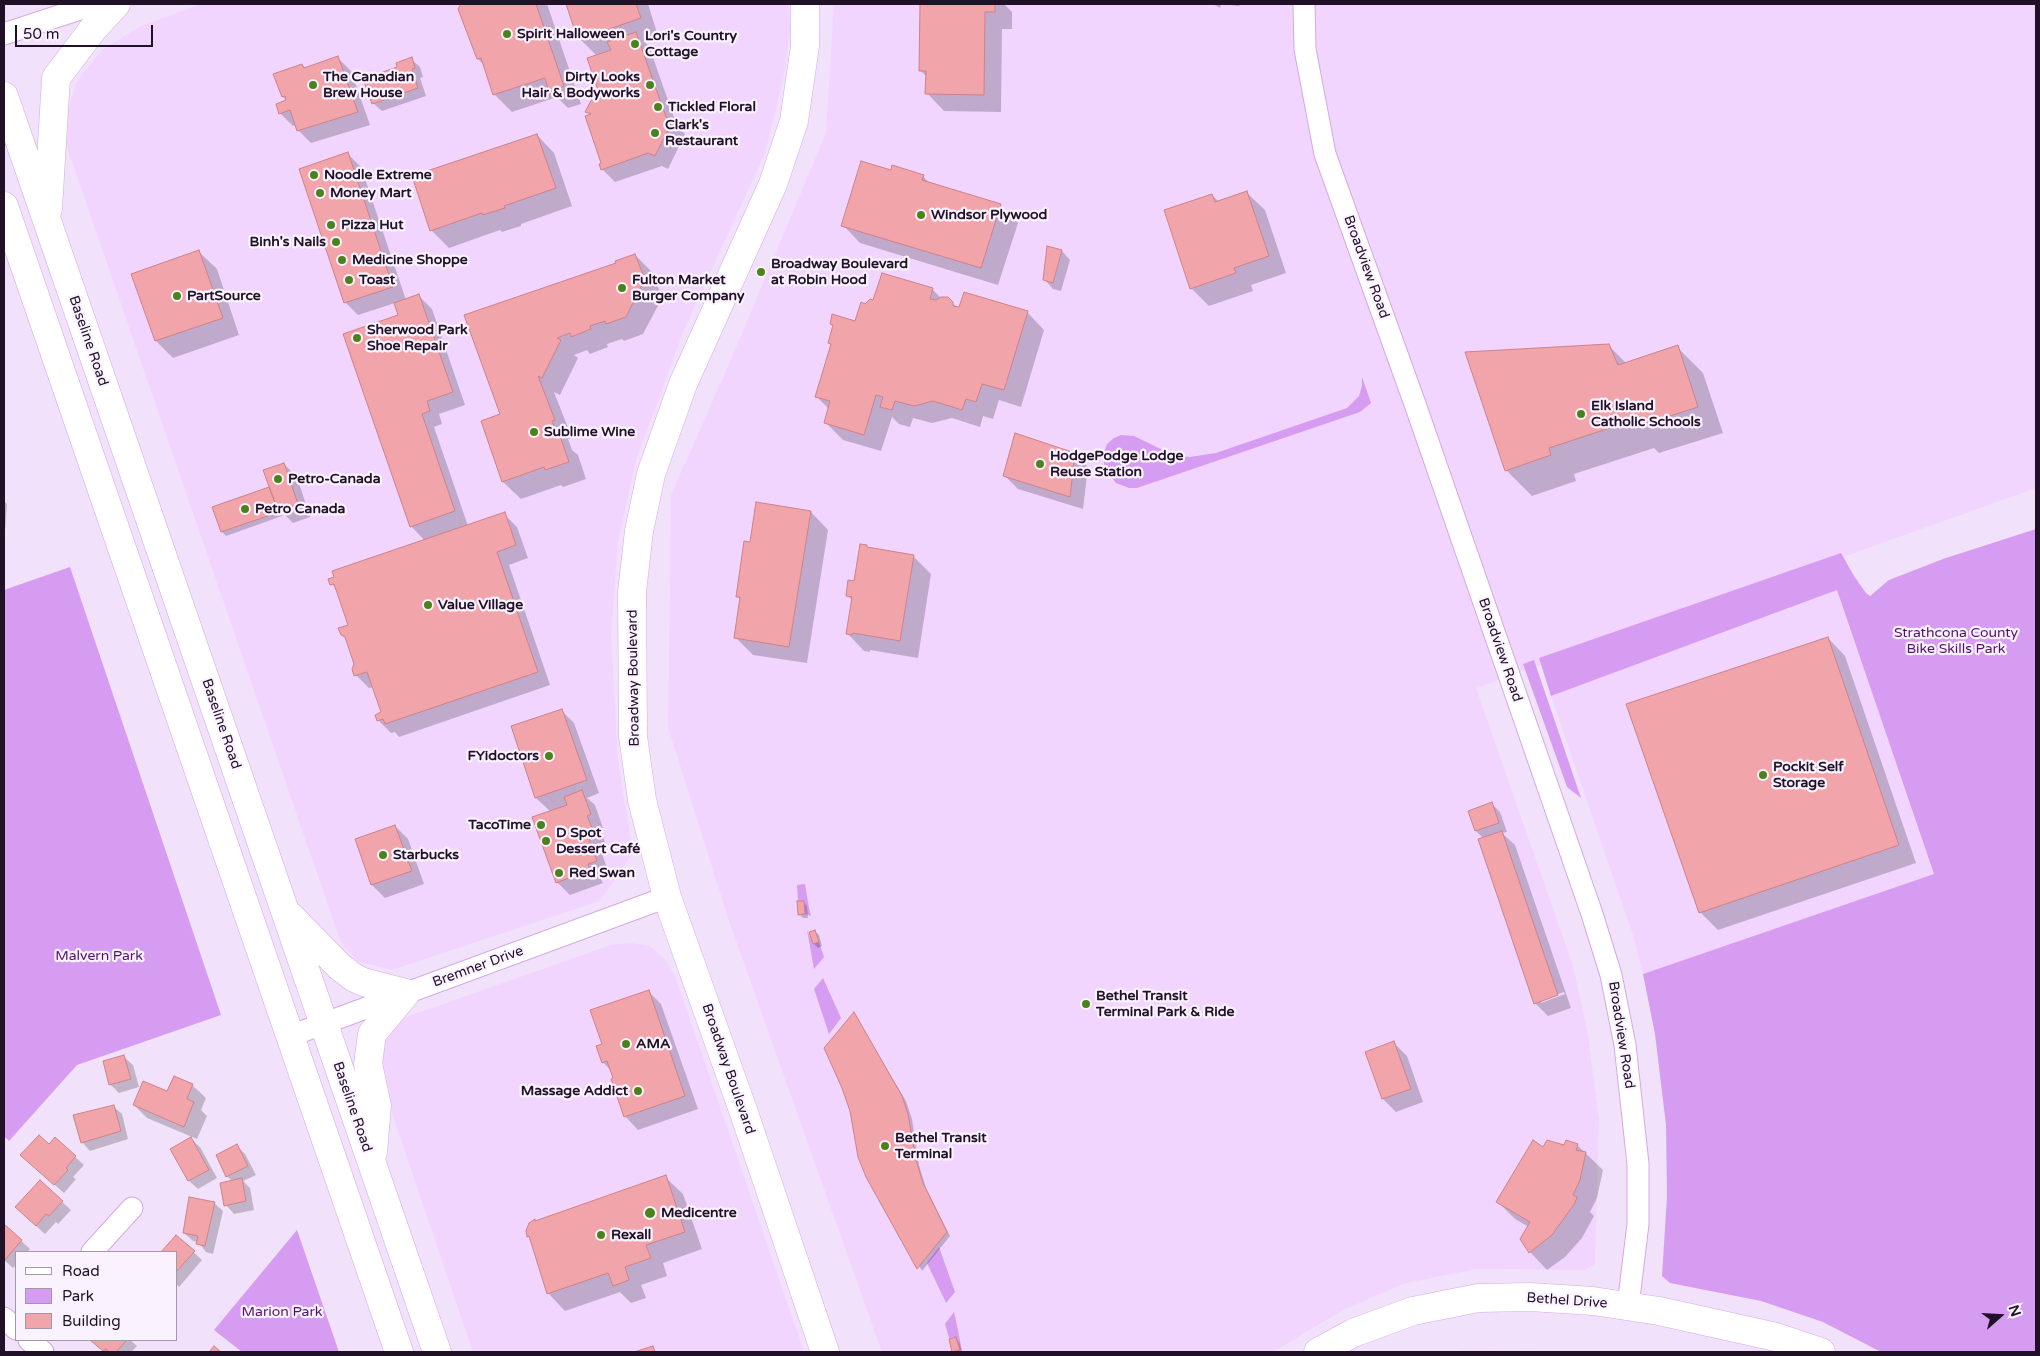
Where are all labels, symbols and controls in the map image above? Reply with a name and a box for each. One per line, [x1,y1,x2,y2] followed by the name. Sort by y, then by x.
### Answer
[18,15,155,47] scale bar
[23,25,60,43] text: 50 m
[517,26,625,42] place label: Spirit Halloween
[501,28,513,40] marker: Spirit Halloween
[645,28,737,60] place label: Lori's Country Cottage
[629,38,641,50] marker: Lori's Country Cottage
[323,69,414,102] place label: The Canadian Brew House
[522,69,640,102] place label: Dirty Looks Hair & Bodyworks
[307,79,319,91] marker: The Canadian Brew House
[644,79,656,91] marker: Dirty Looks Hair & Bodyworks
[668,99,756,115] place label: Tickled Floral
[652,101,664,113] marker: Tickled Floral
[665,117,738,150] place label: Clark's Restaurant
[649,127,661,139] marker: Clark's Restaurant
[324,167,432,183] place label: Noodle Extreme
[308,169,320,181] marker: Noodle Extreme
[330,185,411,201] place label: Money Mart
[314,187,326,199] marker: Money Mart
[931,207,1047,223] place label: Windsor Plywood
[915,209,927,221] marker: Windsor Plywood
[1340,213,1392,321] street label: Broadview Road
[341,217,403,233] place label: Pizza Hut
[325,219,337,231] marker: Pizza Hut
[250,234,326,250] place label: Binh's Nails
[330,236,342,248] marker: Binh's Nails
[352,252,468,268] place label: Medicine Shoppe
[336,254,348,266] marker: Medicine Shoppe
[771,256,908,288] place label: Broadway Boulevard at Robin Hood
[755,266,767,278] marker: Broadway Boulevard at Robin Hood
[359,272,395,288] place label: Toast
[632,272,745,304] place label: Fulton Market Burger Company
[343,274,355,286] marker: Toast
[616,282,628,294] marker: Fulton Market Burger Company
[187,288,261,304] place label: PartSource
[171,290,183,302] marker: PartSource
[65,294,111,388] street label: Baseline Road
[367,322,468,354] place label: Sherwood Park Shoe Repair
[351,332,363,344] marker: Sherwood Park Shoe Repair
[1591,398,1701,431] place label: Elk Island Catholic Schools
[1575,408,1587,420] marker: Elk Island Catholic Schools
[544,424,635,440] place label: Sublime Wine
[528,426,540,438] marker: Sublime Wine
[1050,448,1183,481] place label: HodgePodge Lodge Reuse Station
[1034,458,1046,470] marker: HodgePodge Lodge Reuse Station
[288,471,381,487] place label: Petro-Canada
[272,473,284,485] marker: Petro-Canada
[255,501,345,517] place label: Petro Canada
[239,503,251,515] marker: Petro Canada
[1474,596,1526,704] street label: Broadview Road
[438,597,523,613] place label: Value Village
[422,599,434,611] marker: Value Village
[624,609,644,747] street label: Broadway Boulevard
[1894,625,2018,658] park label: Strathcona County Bike Skills Park
[198,677,244,771] street label: Baseline Road
[468,748,539,764] place label: FYidoctors
[543,750,555,762] marker: FYidoctors
[1773,759,1844,792] place label: Pockit Self Storage
[1757,769,1769,781] marker: Pockit Self Storage
[468,817,531,833] place label: TacoTime
[535,819,547,831] marker: TacoTime
[556,825,640,858] place label: D Spot Dessert Café
[540,835,552,847] marker: D Spot Dessert Café
[393,847,459,863] place label: Starbucks
[377,849,389,861] marker: Starbucks
[569,865,635,881] place label: Red Swan
[553,867,565,879] marker: Red Swan
[430,943,526,991] street label: Bremner Drive
[55,948,143,964] park label: Malvern Park
[1604,980,1638,1090] street label: Broadview Road
[1096,988,1234,1020] place label: Bethel Transit Terminal Park & Ride
[1080,998,1092,1010] marker: Bethel Transit Terminal Park & Ride
[698,1001,758,1137] street label: Broadway Boulevard
[636,1036,670,1052] place label: AMA
[620,1038,632,1050] marker: AMA
[329,1060,375,1154] street label: Baseline Road
[521,1083,628,1099] place label: Massage Addict
[632,1085,644,1097] marker: Massage Addict
[895,1130,986,1162] place label: Bethel Transit Terminal
[879,1140,891,1152] marker: Bethel Transit Terminal
[661,1205,737,1221] place label: Medicentre
[643,1206,657,1220] marker: Medicentre
[611,1227,651,1243] place label: Rexall
[595,1229,607,1241] marker: Rexall
[15,1251,178,1341] legend
[62,1262,100,1280] text: Road
[62,1287,94,1305] text: Park
[1526,1290,1608,1312] street label: Bethel Drive
[1975,1291,2025,1341] north arrow
[2005,1303,2025,1319] text: N
[242,1304,322,1320] park label: Marion Park
[62,1312,121,1330] text: Building

